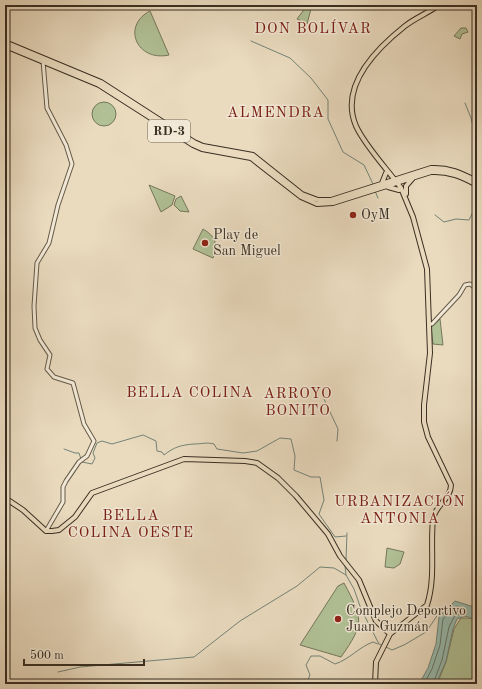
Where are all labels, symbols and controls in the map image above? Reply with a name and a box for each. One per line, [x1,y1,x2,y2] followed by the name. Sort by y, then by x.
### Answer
[254,19,372,37] district label: DON BOLÍVAR
[227,106,325,121] district label: ALMENDRA
[148,120,190,142] road number: RD-3
[361,208,390,222] place label: OyM
[348,210,358,220] marker: OyM
[213,228,281,258] place label: Play de San Miguel
[200,238,210,248] marker: Play de San Miguel
[126,386,254,401] district label: BELLA COLINA
[263,387,333,419] district label: ARROYO BONITO
[334,491,466,527] district label: URBANIZACIÓN ANTONIA
[68,509,194,541] district label: BELLA COLINA OESTE
[346,604,466,634] place label: Complejo Deportivo Juan Guzmán
[333,614,343,624] marker: Complejo Deportivo Juan Guzmán
[24,641,144,667] scale bar
[30,649,64,662] text: 500 m

